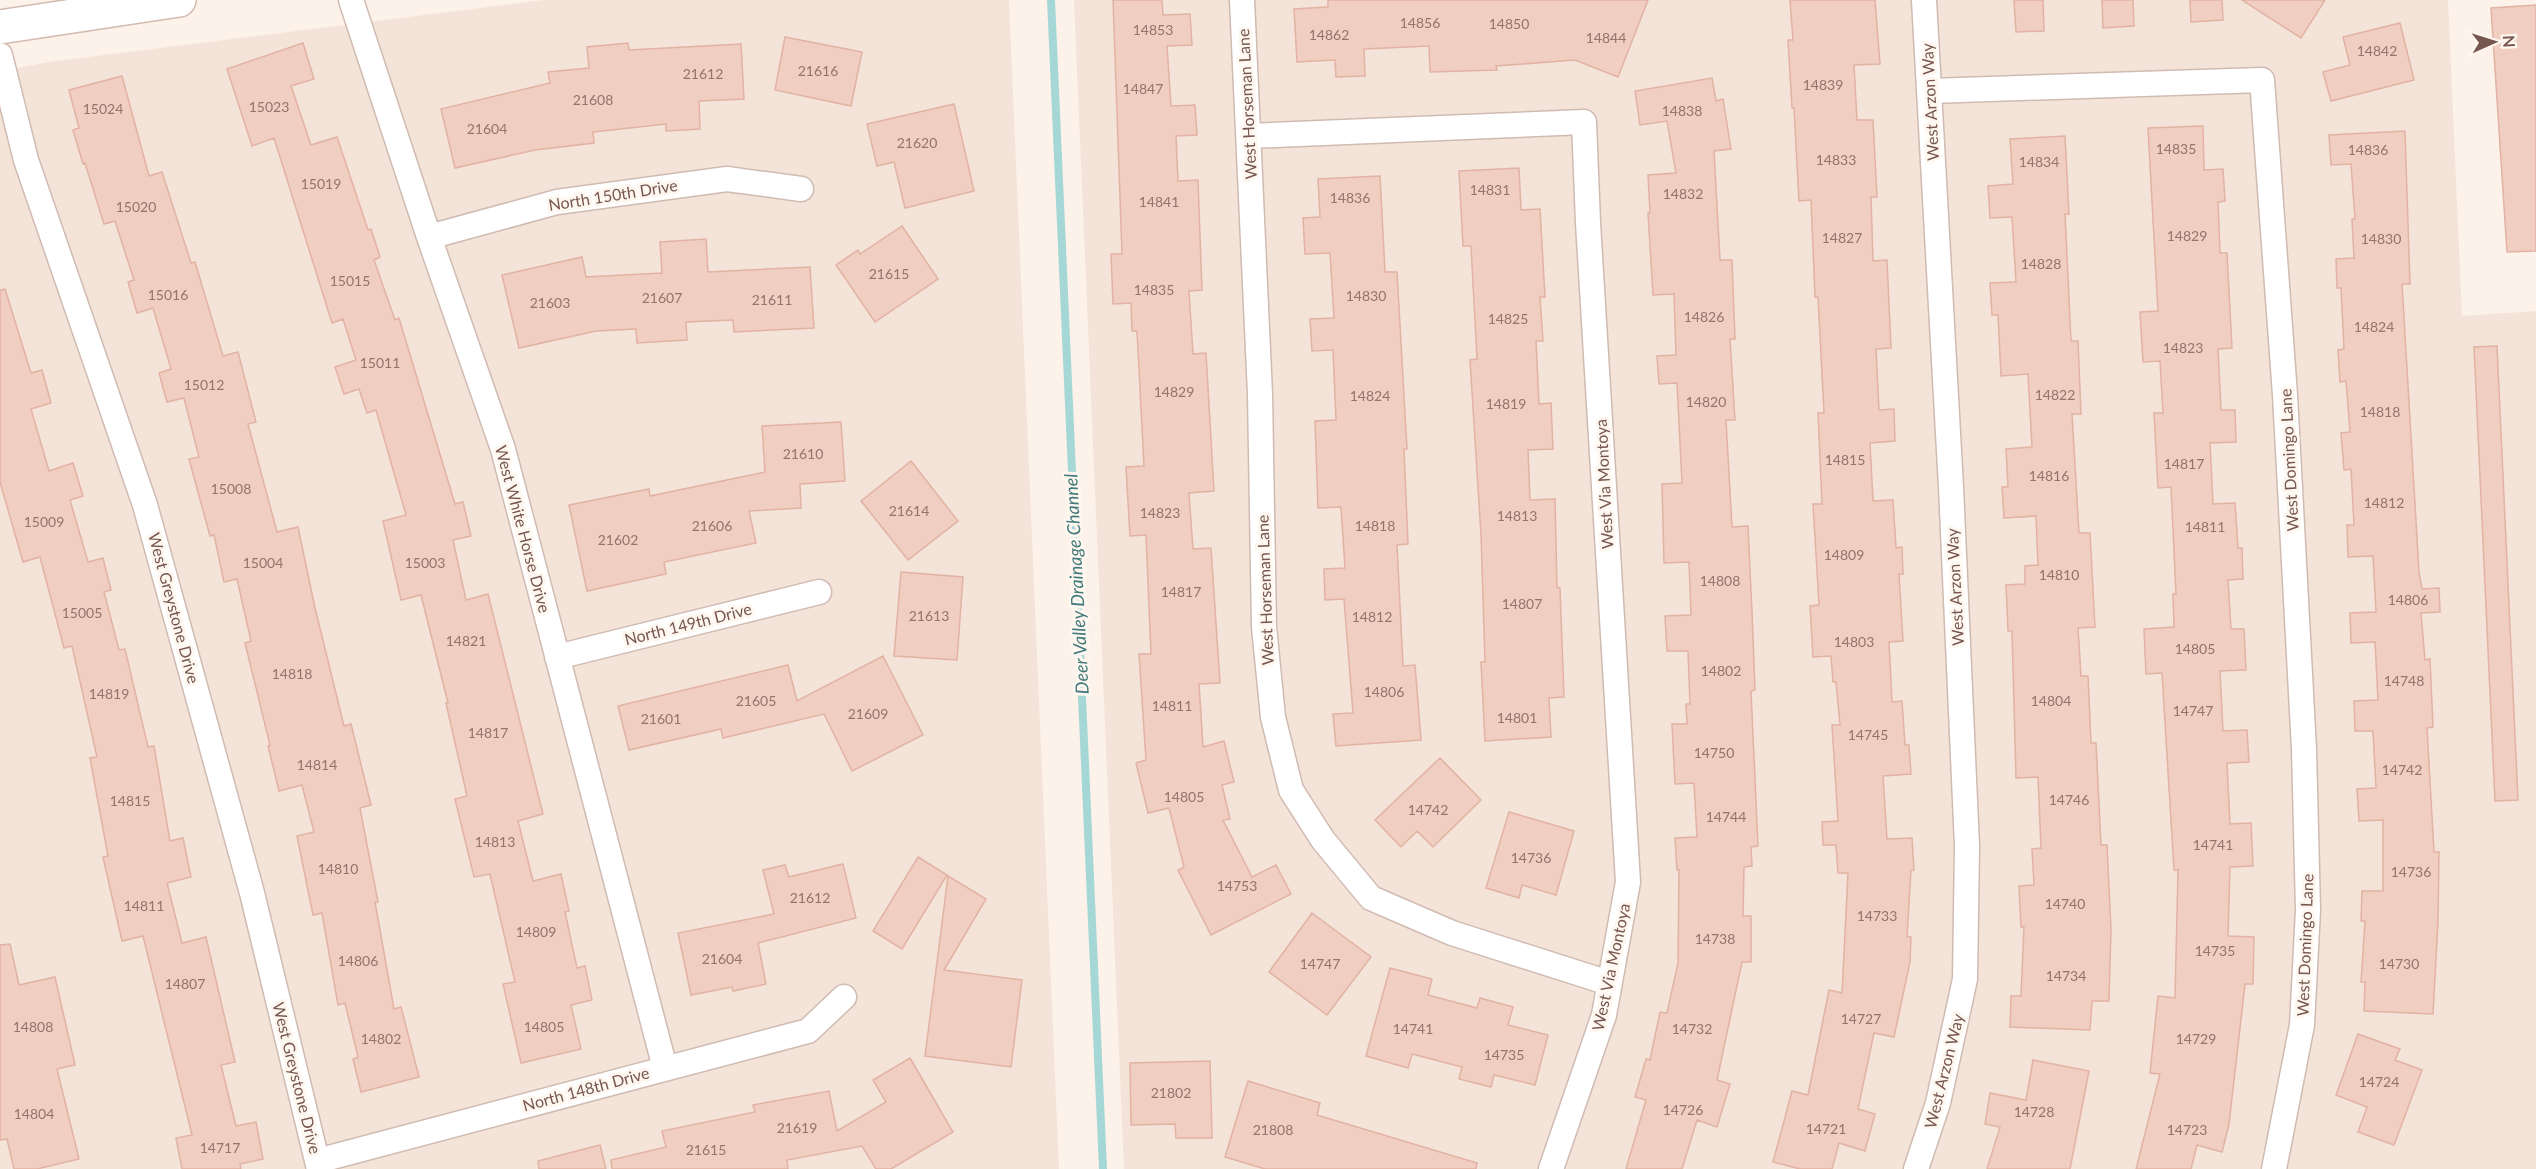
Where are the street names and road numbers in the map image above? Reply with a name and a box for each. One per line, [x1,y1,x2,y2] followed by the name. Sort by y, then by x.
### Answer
[1233,28,1260,180] street label: West Horseman Lane
[1917,42,1942,161] street label: West Arzon Way
[547,175,679,214] street label: North 150th Drive
[2275,388,2302,532] street label: West Domingo Lane
[1591,419,1616,549] street label: West Via Montoya
[492,443,555,615] street label: West White Horse Drive
[1252,514,1277,666] street label: West Horseman Lane
[1942,527,1967,646] street label: West Arzon Way
[145,530,204,685] street label: West Greystone Drive
[622,599,753,649] street label: North 149th Drive
[2293,873,2316,1017] street label: West Domingo Lane
[1588,901,1633,1032] street label: West Via Montoya
[269,1000,326,1156] street label: West Greystone Drive
[1920,1011,1967,1130] street label: West Arzon Way
[520,1062,651,1115] street label: North 148th Drive

